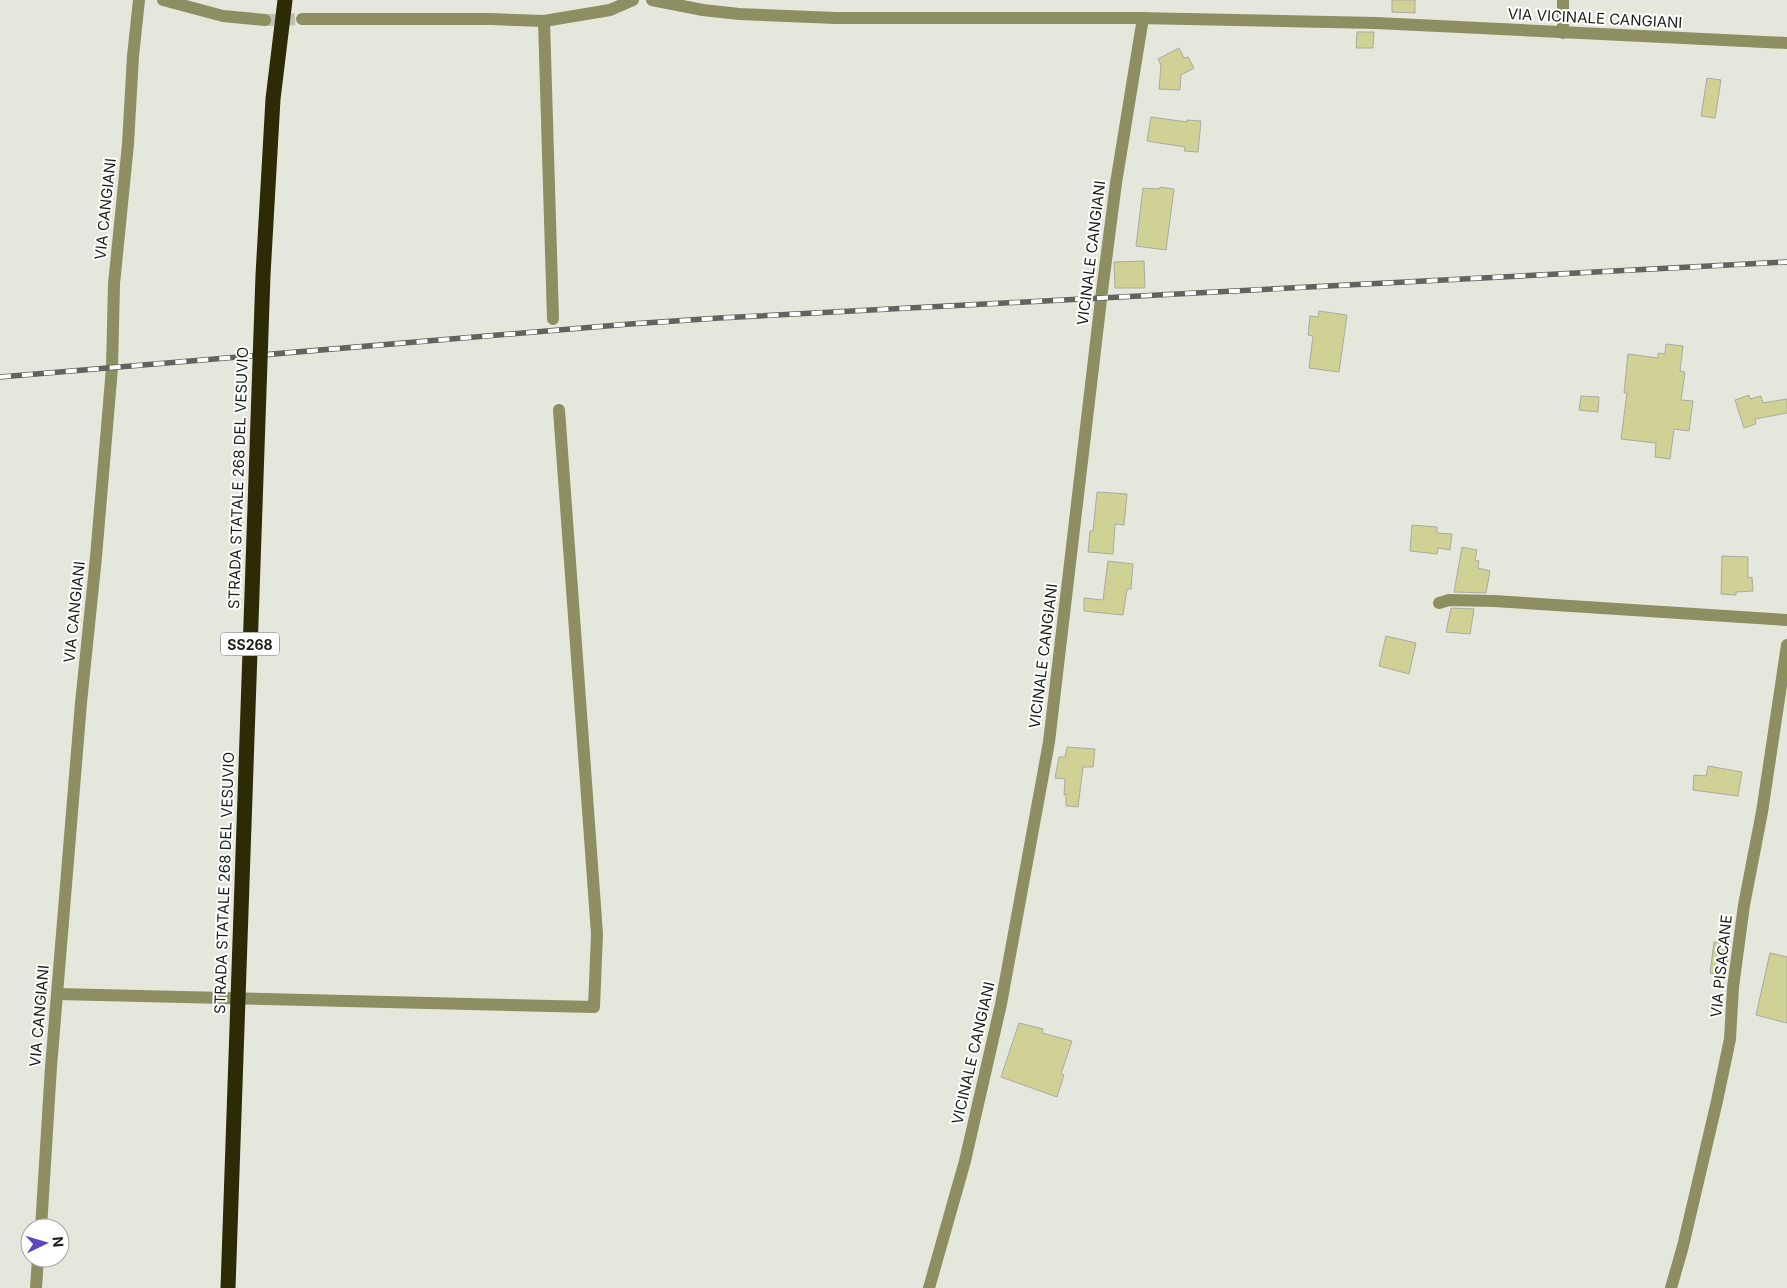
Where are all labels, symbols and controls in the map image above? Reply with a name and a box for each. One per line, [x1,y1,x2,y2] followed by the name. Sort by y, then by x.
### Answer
[1507,4,1683,32] street label: VIA VICINALE CANGIANI
[90,157,120,261] street label: VIA CANGIANI
[1073,179,1109,327] street label: VICINALE CANGIANI
[224,347,252,609] street label: STRADA STATALE 268 DEL VESUVIO
[59,560,89,664] street label: VIA CANGIANI
[1025,582,1061,730] street label: VICINALE CANGIANI
[221,633,279,656] road number: SS268
[210,752,238,1014] street label: STRADA STATALE 268 DEL VESUVIO
[1706,914,1736,1018] street label: VIA PISACANE
[25,964,53,1068] street label: VIA CANGIANI
[947,980,999,1126] street label: VICINALE CANGIANI
[20,1218,70,1268] north arrow
[50,1236,67,1248] text: N

